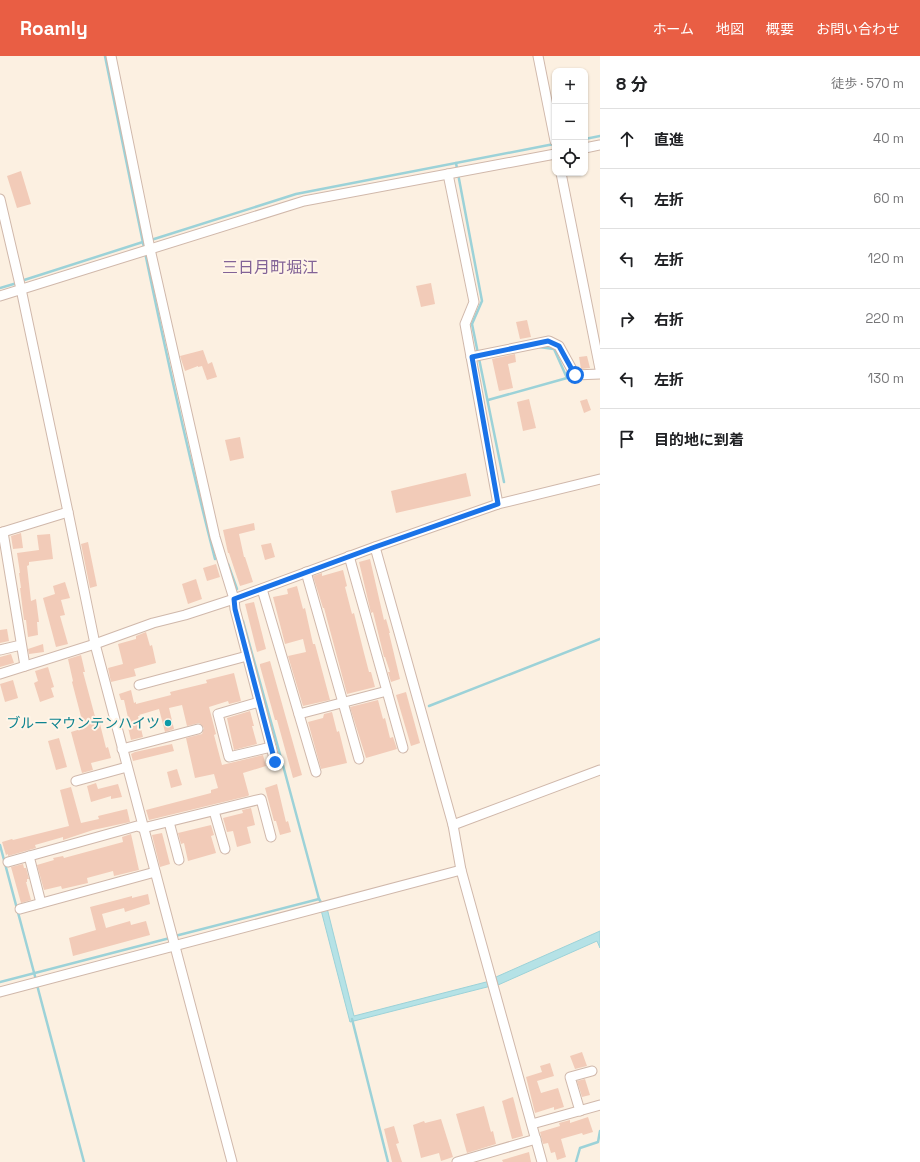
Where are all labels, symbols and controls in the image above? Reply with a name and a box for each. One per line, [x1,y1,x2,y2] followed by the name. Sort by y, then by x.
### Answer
[20,16,88,41] text: Roamly
[652,20,694,38] text: ホーム
[716,20,744,38] text: 地図
[766,20,794,38] text: 概要
[816,20,900,38] text: お問い合わせ
[552,68,588,176] map controls
[552,68,588,104] button: +
[616,73,648,95] text: 8 分
[831,75,904,92] text: 徒歩 · 570 m
[552,104,588,140] button: −
[616,128,638,150] icon: ahead
[654,130,684,149] text: 直進
[873,130,904,147] text: 40 m
[552,140,588,176] button: locate
[616,188,638,210] icon: left
[654,190,684,209] text: 左折
[873,190,904,207] text: 60 m
[616,248,638,270] icon: left
[654,250,684,269] text: 左折
[868,250,904,267] text: 120 m
[222,257,318,278] district label: 三日月町堀江
[616,308,638,330] icon: right
[654,310,684,329] text: 右折
[865,310,904,327] text: 220 m
[566,366,584,384] route start
[616,368,638,390] icon: left
[654,370,684,389] text: 左折
[868,370,904,387] text: 130 m
[616,428,638,450] icon: arrive
[654,430,744,449] text: 目的地に到着
[6,714,160,732] place label: ブルーマウンテンハイツ
[163,718,173,728] marker: ブルーマウンテンハイツ
[266,753,284,771] route end

